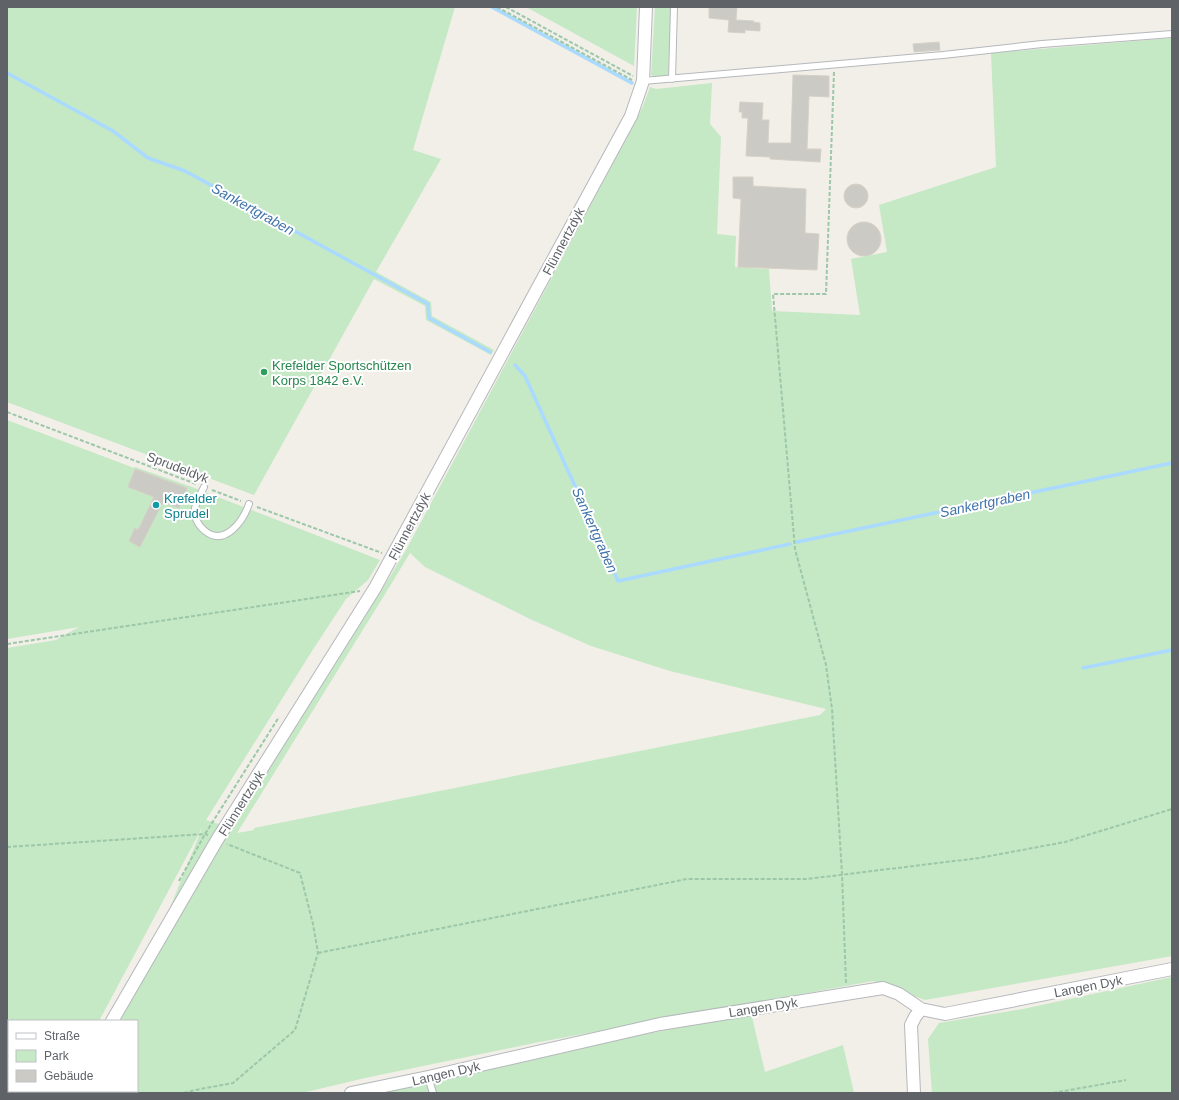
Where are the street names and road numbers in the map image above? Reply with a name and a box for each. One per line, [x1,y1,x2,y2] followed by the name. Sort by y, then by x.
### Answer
[539,204,588,278] street label: Flünnertzdyk
[145,449,211,486] street label: Sprudeldyk
[385,489,434,563] street label: Flünnertzdyk
[215,767,268,839] street label: Flünnertzdyk
[1053,972,1124,1000] street label: Langen Dyk
[728,995,799,1020] street label: Langen Dyk
[411,1058,482,1089] street label: Langen Dyk

